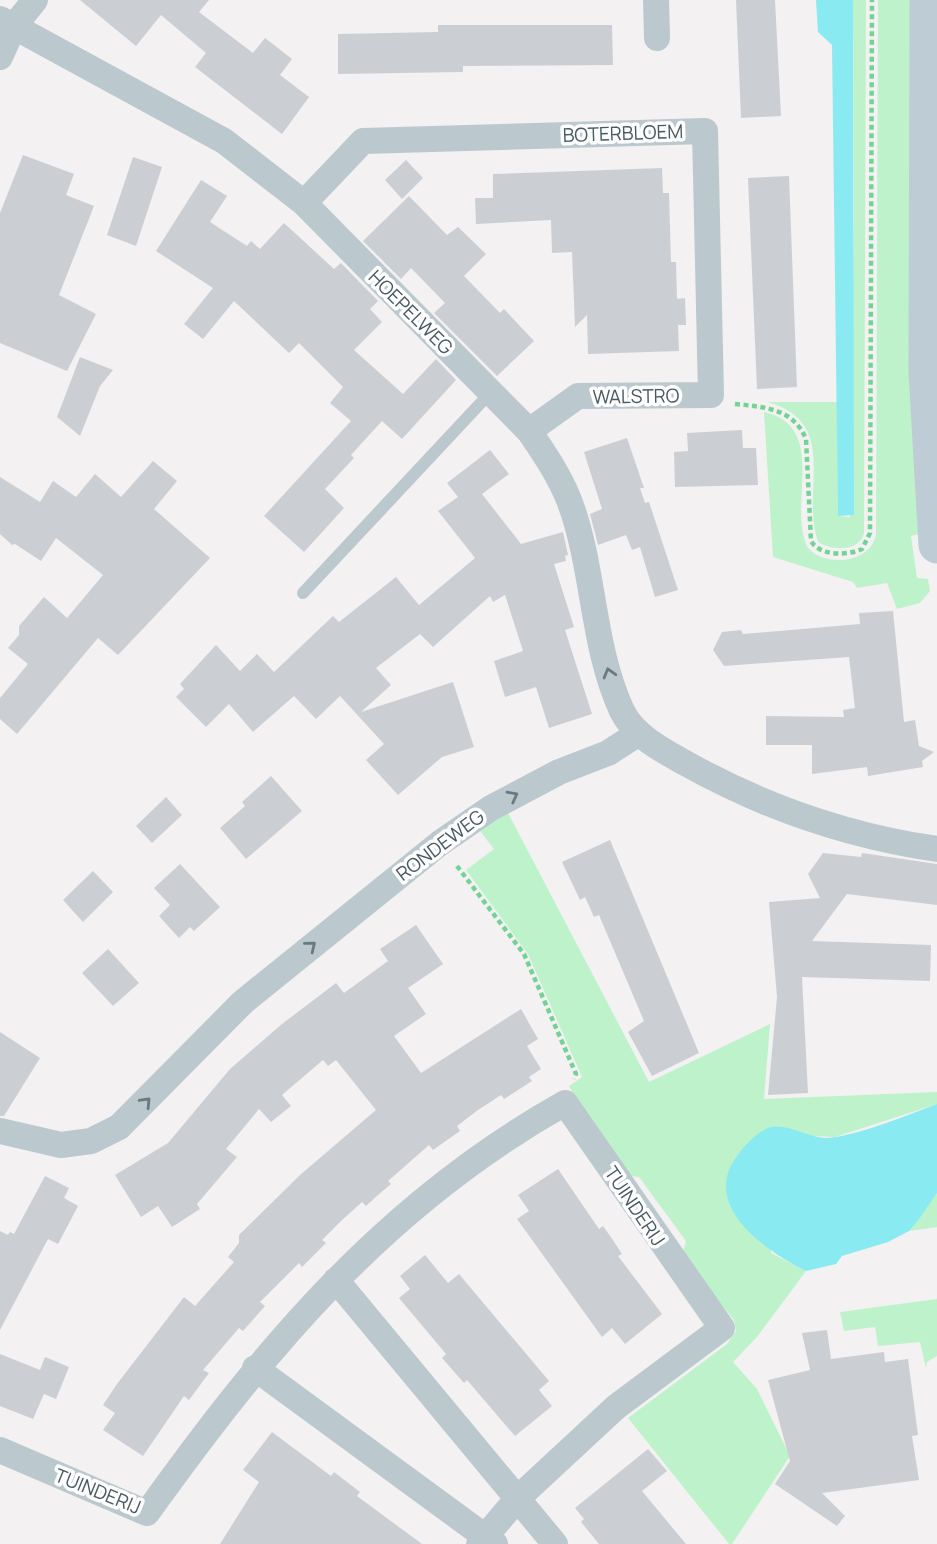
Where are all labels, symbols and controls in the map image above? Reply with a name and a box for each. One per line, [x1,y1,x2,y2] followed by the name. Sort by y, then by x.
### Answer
[562,118,684,148] street label: BOTERBLOEM
[363,264,459,360] street label: HOEPELWEG
[592,382,680,410] street label: WALSTRO
[603,667,617,679] one-way arrow
[506,791,518,804] one-way arrow
[391,803,489,887] street label: RONDEWEG
[304,942,316,955] one-way arrow
[138,1097,150,1110] one-way arrow
[599,1161,671,1251] street label: TUINDERIJ
[51,1462,145,1520] street label: TUINDERIJ

